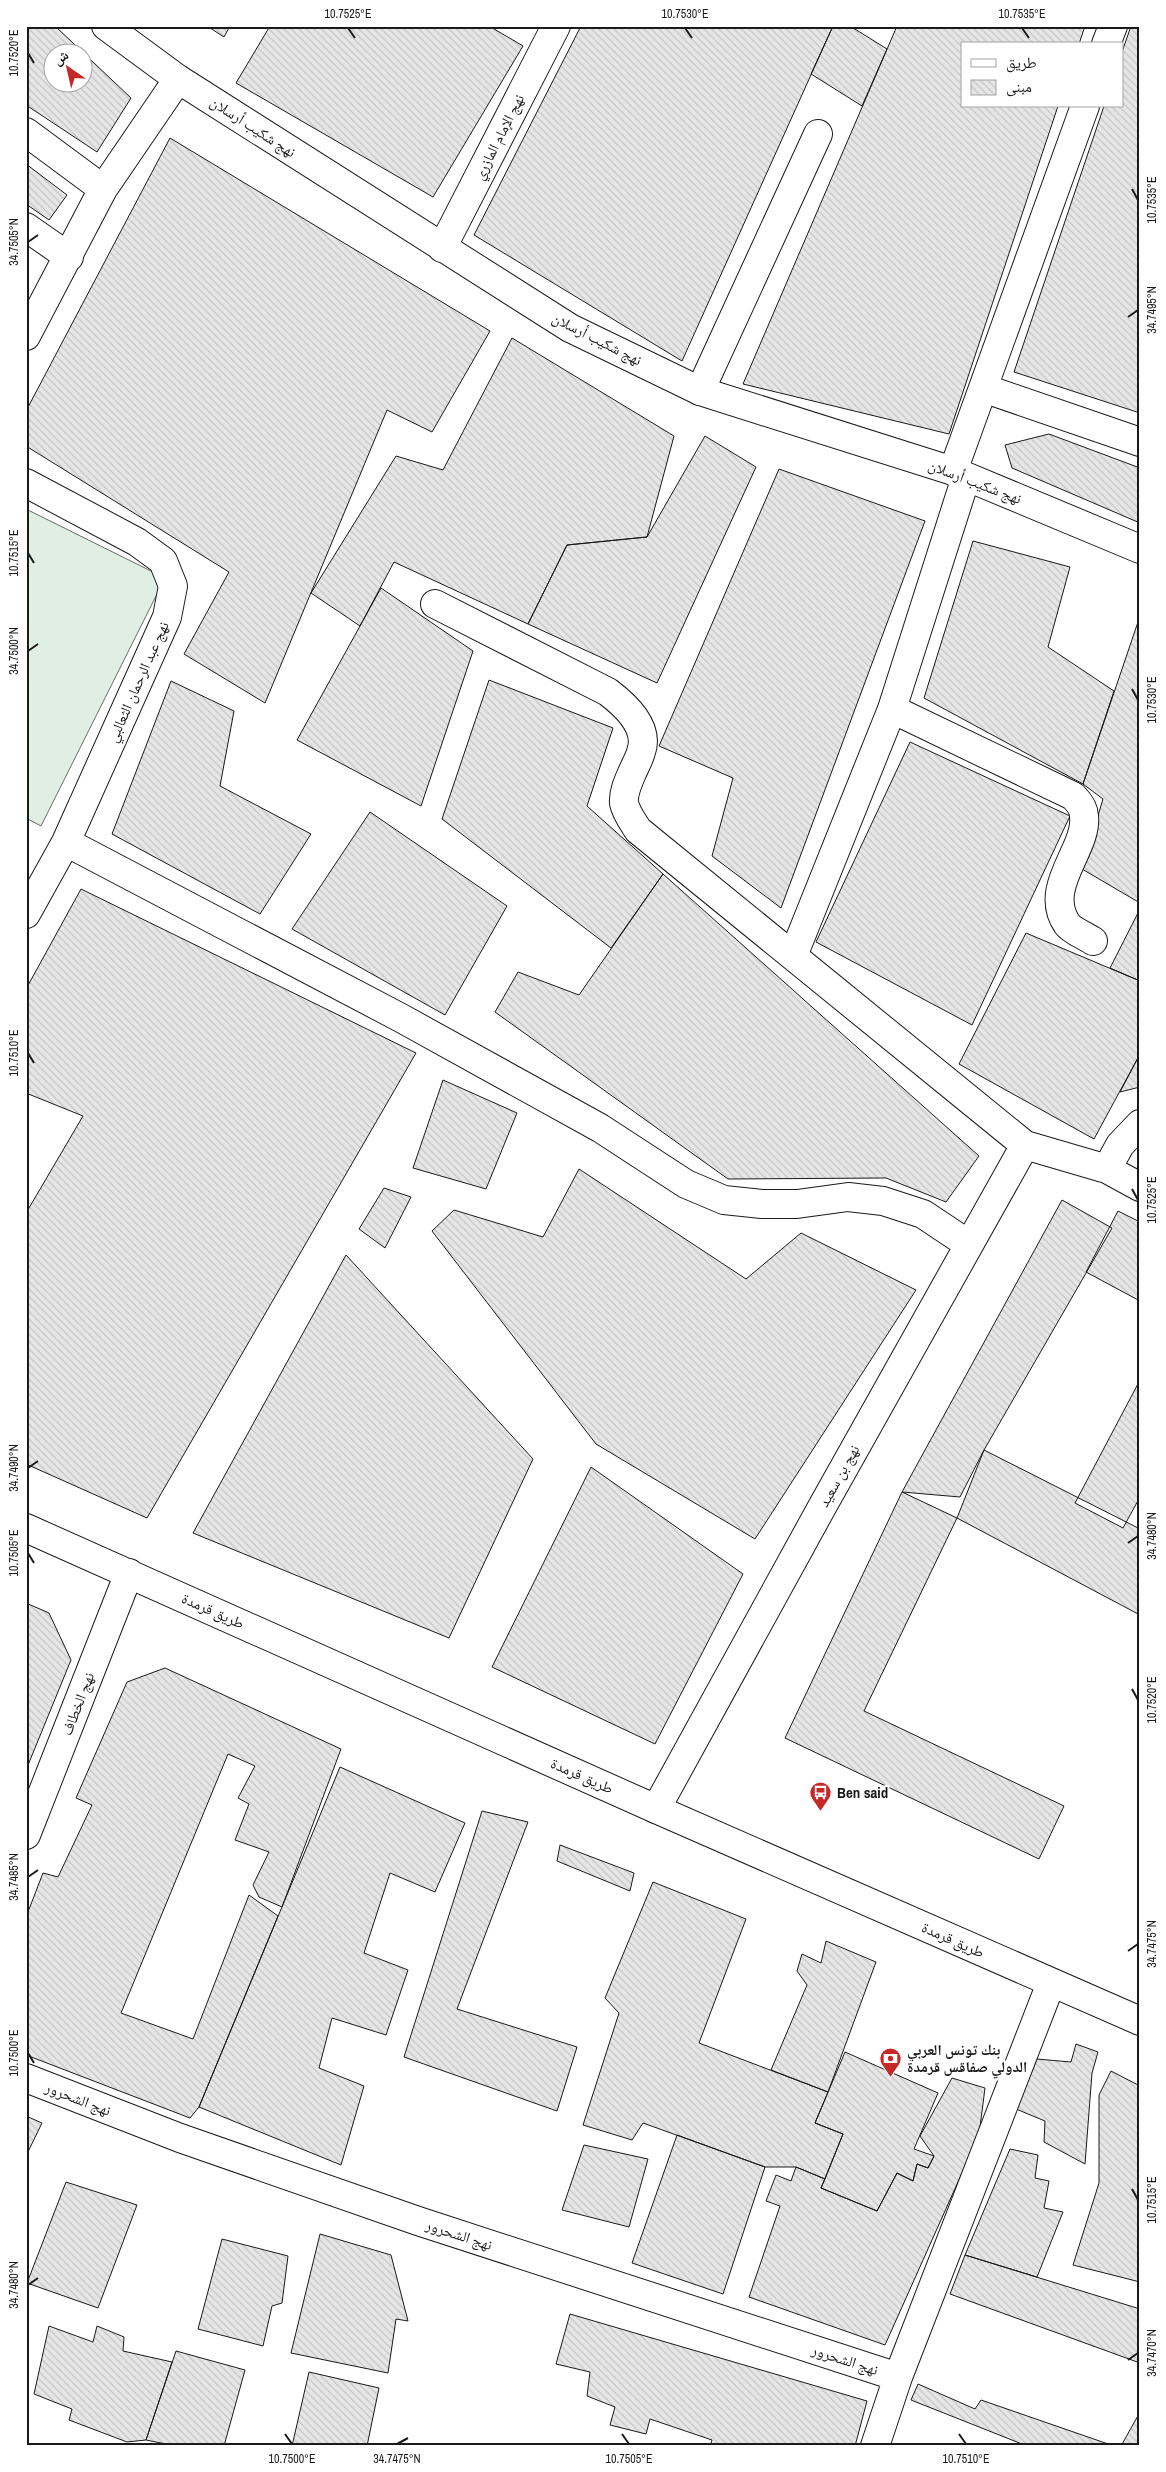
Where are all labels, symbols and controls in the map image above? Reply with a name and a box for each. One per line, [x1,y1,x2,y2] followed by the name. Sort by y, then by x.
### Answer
[325,6,371,22] text: 10.7525°E
[662,6,708,22] text: 10.7530°E
[999,6,1045,22] text: 10.7535°E
[6,30,22,76] text: 10.7520°E
[42,42,92,92] north arrow
[961,42,1124,108] legend
[50,46,72,69] text: ش
[1006,52,1037,73] text: طريق
[1006,76,1032,97] text: مبنى
[468,90,531,184] street label: نهج الإمام المازري
[206,91,300,162] street label: نهج شكيب أرسلان
[1144,177,1160,223] text: 10.7535°E
[6,218,22,266] text: 34.7505°N
[1144,286,1160,334] text: 34.7495°N
[549,307,646,370] street label: نهج شكيب أرسلان
[926,454,1025,509] street label: نهج شكيب أرسلان
[6,530,22,576] text: 10.7515°E
[101,618,175,746] street label: نهج عبد الرحمان الثعالبي
[6,627,22,675] text: 34.7500°N
[1144,677,1160,723] text: 10.7530°E
[6,1030,22,1076] text: 10.7510°E
[1144,1177,1160,1223] text: 10.7525°E
[813,1441,864,1511] street label: نهج بن سعيد
[6,1444,22,1492] text: 34.7490°N
[1144,1512,1160,1560] text: 34.7480°N
[6,1530,22,1576] text: 10.7505°E
[179,1587,248,1634] street label: طريق قرمدة
[56,1669,99,1738] street label: نهج الخطاف
[1144,1677,1160,1723] text: 10.7520°E
[548,1752,617,1799] street label: طريق قرمدة
[809,1781,833,1812] bus stop icon: Ben said
[837,1782,888,1803] place label: Ben said
[6,1853,22,1901] text: 34.7485°N
[919,1916,988,1963] street label: طريق قرمدة
[1144,1920,1160,1968] text: 34.7475°N
[6,2030,22,2076] text: 10.7500°E
[907,2039,1027,2079] place label: بنك تونس العربي الدولي صفاقس قرمدة
[879,2047,903,2078] bank icon: بنك تونس العربي الدولي صفاقس قرمدة
[41,2076,114,2121] street label: نهج الشحرور
[1144,2177,1160,2223] text: 10.7515°E
[422,2214,495,2255] street label: نهج الشحرور
[6,2261,22,2309] text: 34.7480°N
[1144,2329,1160,2377] text: 34.7470°N
[808,2339,881,2380] street label: نهج الشحرور
[269,2451,315,2467] text: 10.7500°E
[373,2451,421,2467] text: 34.7475°N
[606,2451,652,2467] text: 10.7505°E
[943,2451,989,2467] text: 10.7510°E

